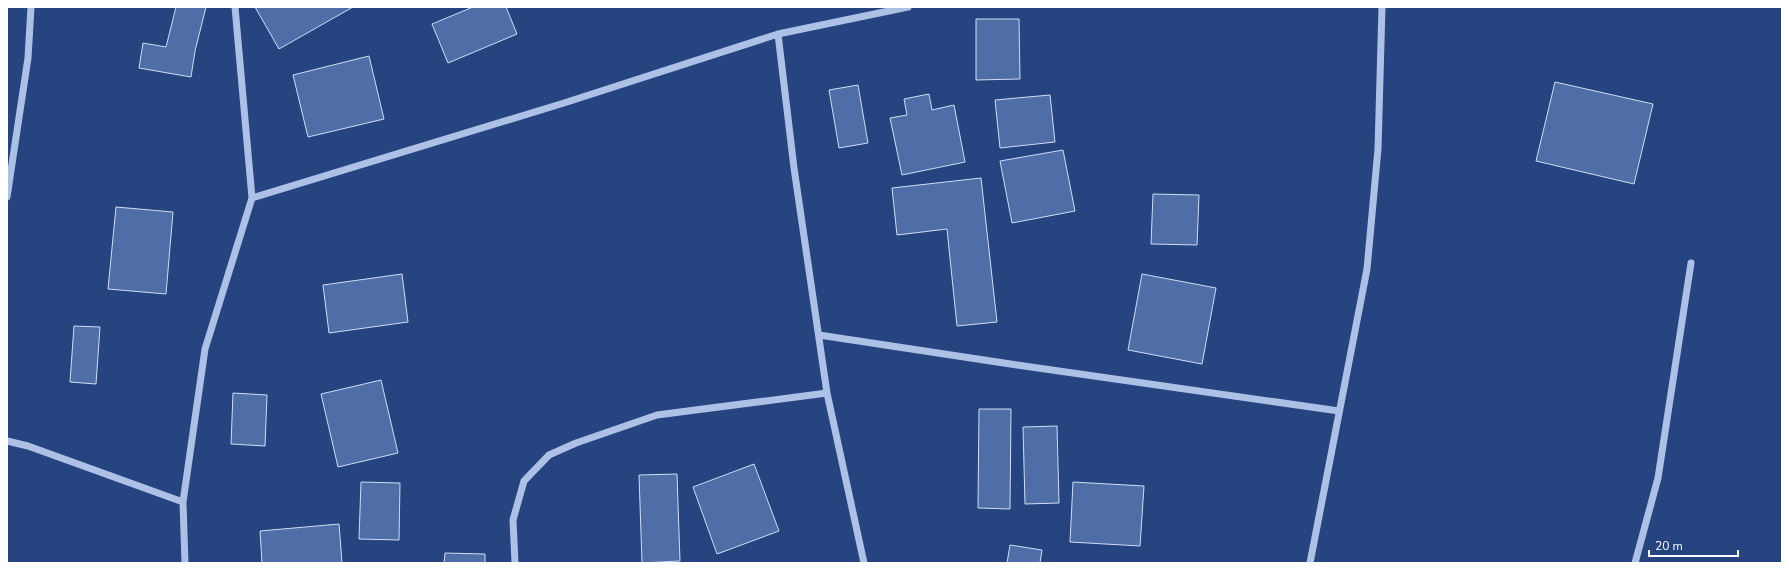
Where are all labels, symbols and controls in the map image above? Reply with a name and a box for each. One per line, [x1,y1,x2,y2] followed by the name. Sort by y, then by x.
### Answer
[1649,532,1738,558] scale bar
[1655,538,1683,554] text: 20 m

